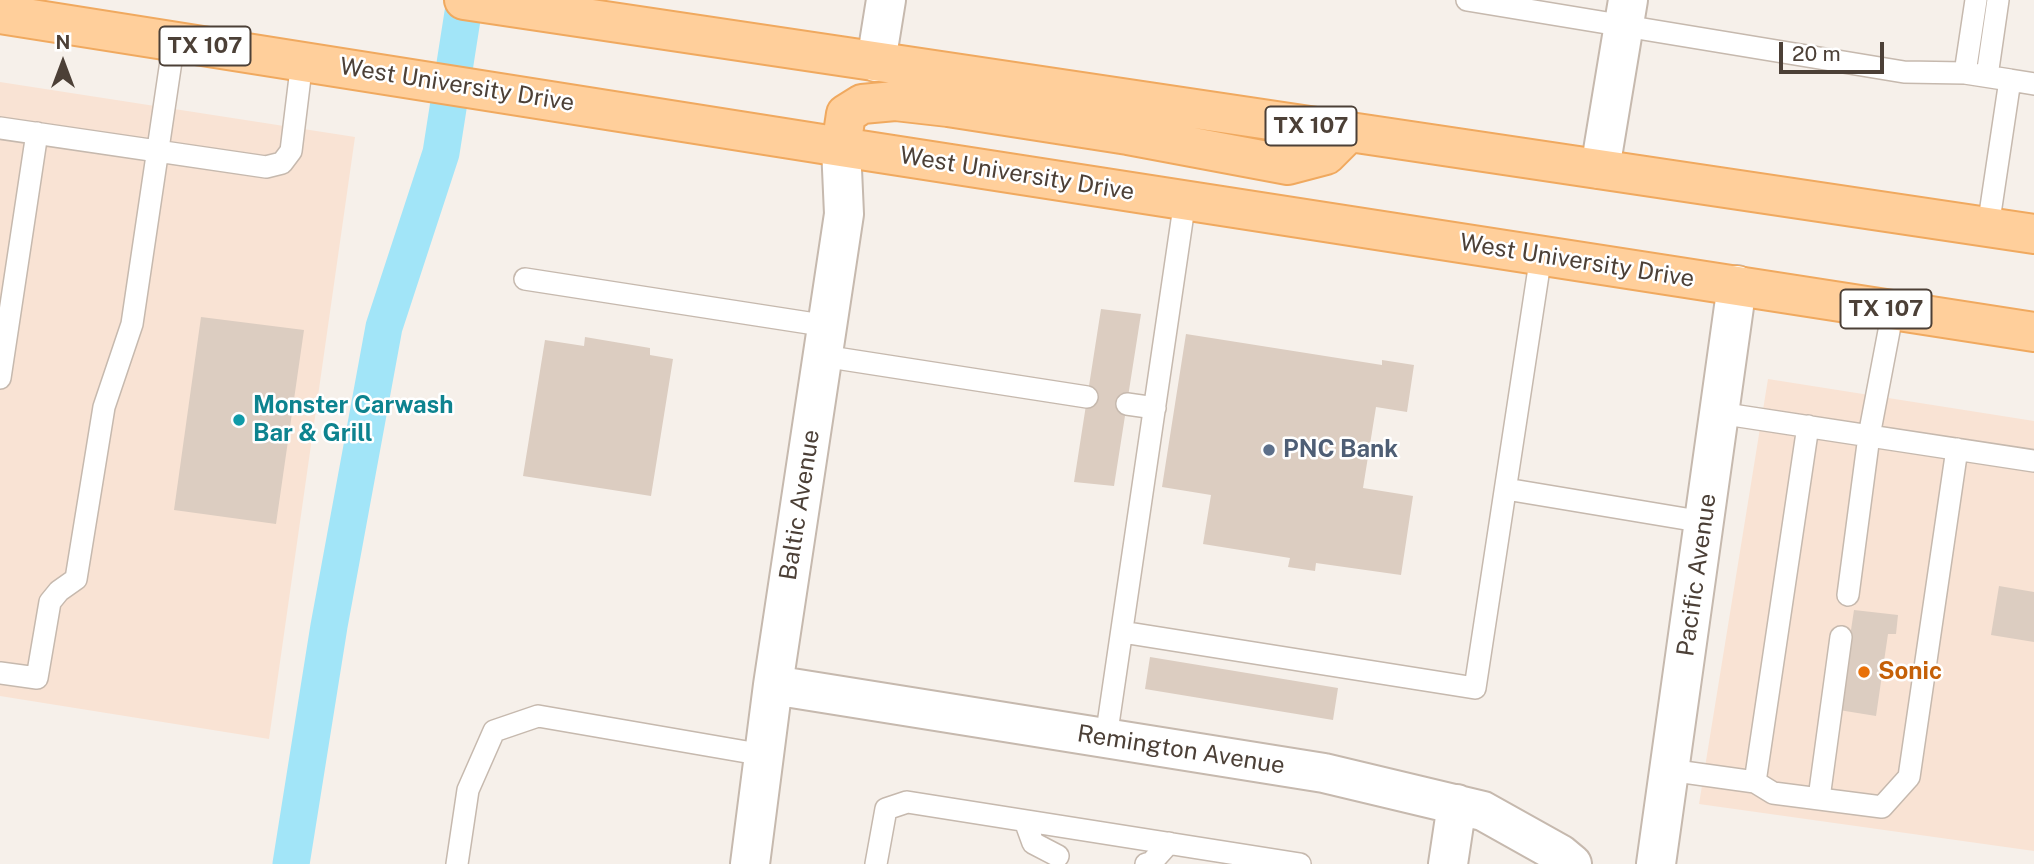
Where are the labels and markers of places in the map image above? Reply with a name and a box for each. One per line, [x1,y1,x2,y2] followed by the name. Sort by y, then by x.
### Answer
[253,392,453,448] place label: Monster Carwash Bar & Grill
[231,412,247,428] marker: Monster Carwash Bar & Grill
[1283,436,1398,464] place label: PNC Bank
[1261,442,1277,458] marker: PNC Bank
[1878,658,1942,686] place label: Sonic
[1856,664,1872,680] marker: Sonic

